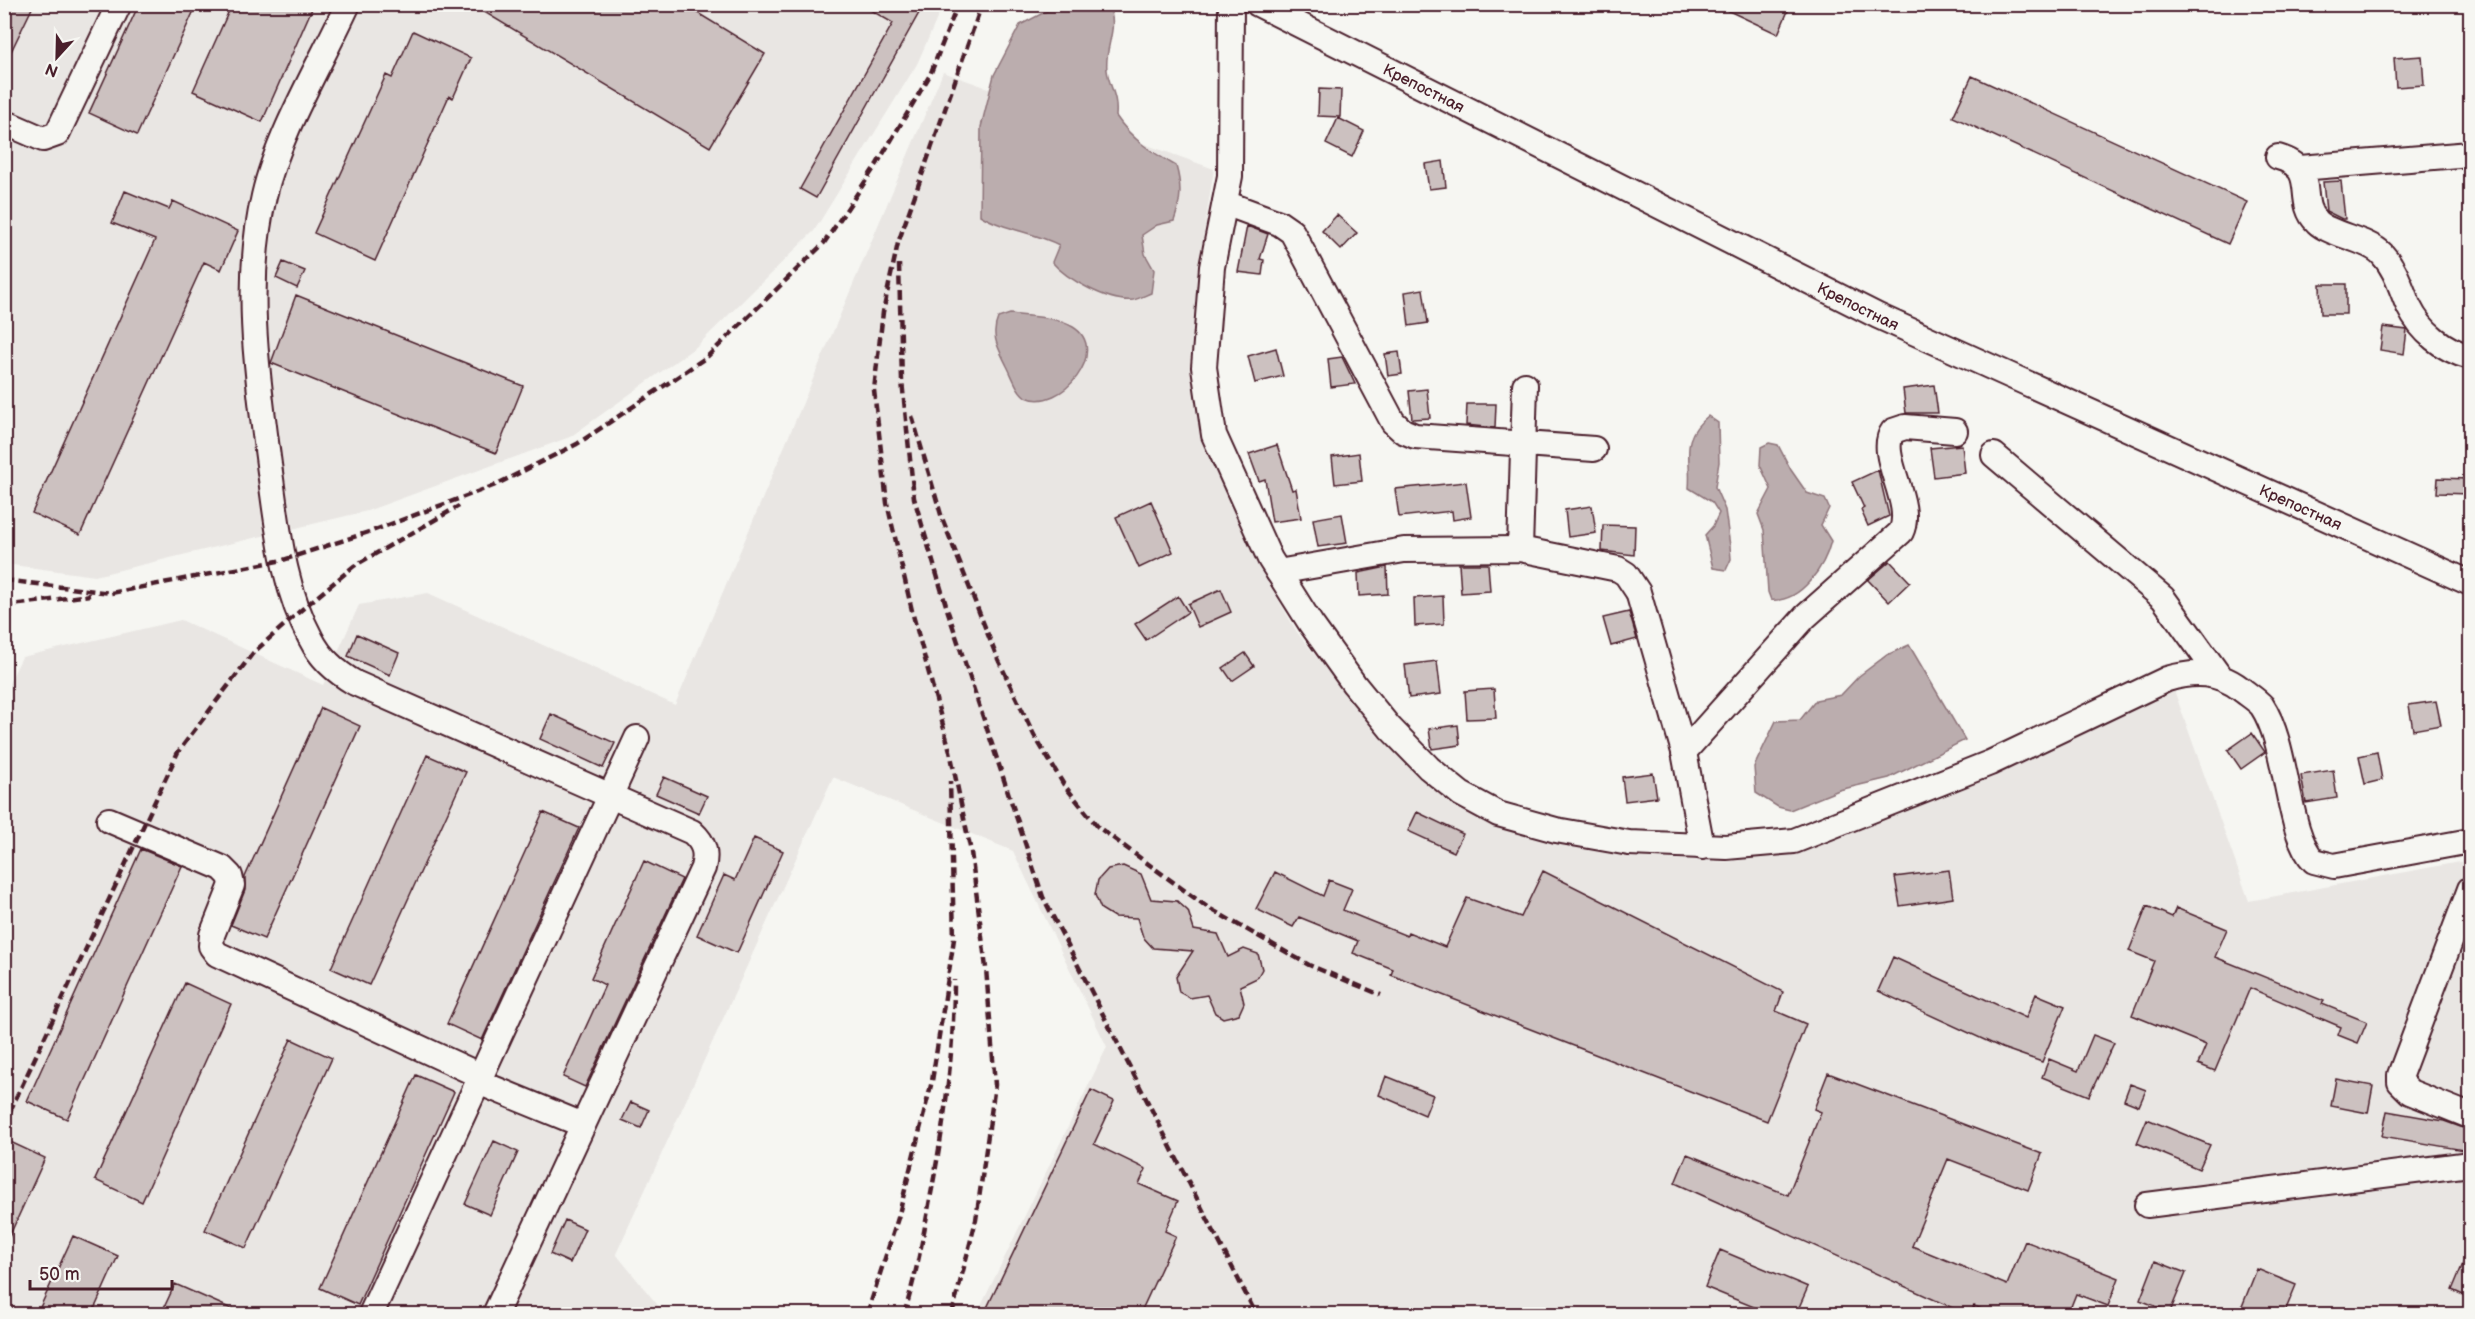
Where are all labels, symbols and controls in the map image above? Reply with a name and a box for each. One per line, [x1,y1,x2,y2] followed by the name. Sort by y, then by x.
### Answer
[27,27,87,87] north arrow
[43,58,61,81] text: N
[1380,61,1467,117] street label: Крепостная
[1814,279,1902,335] street label: Крепостная
[2256,481,2345,535] street label: Крепостная
[30,1253,172,1291] scale bar
[39,1264,80,1285] text: 50 m

